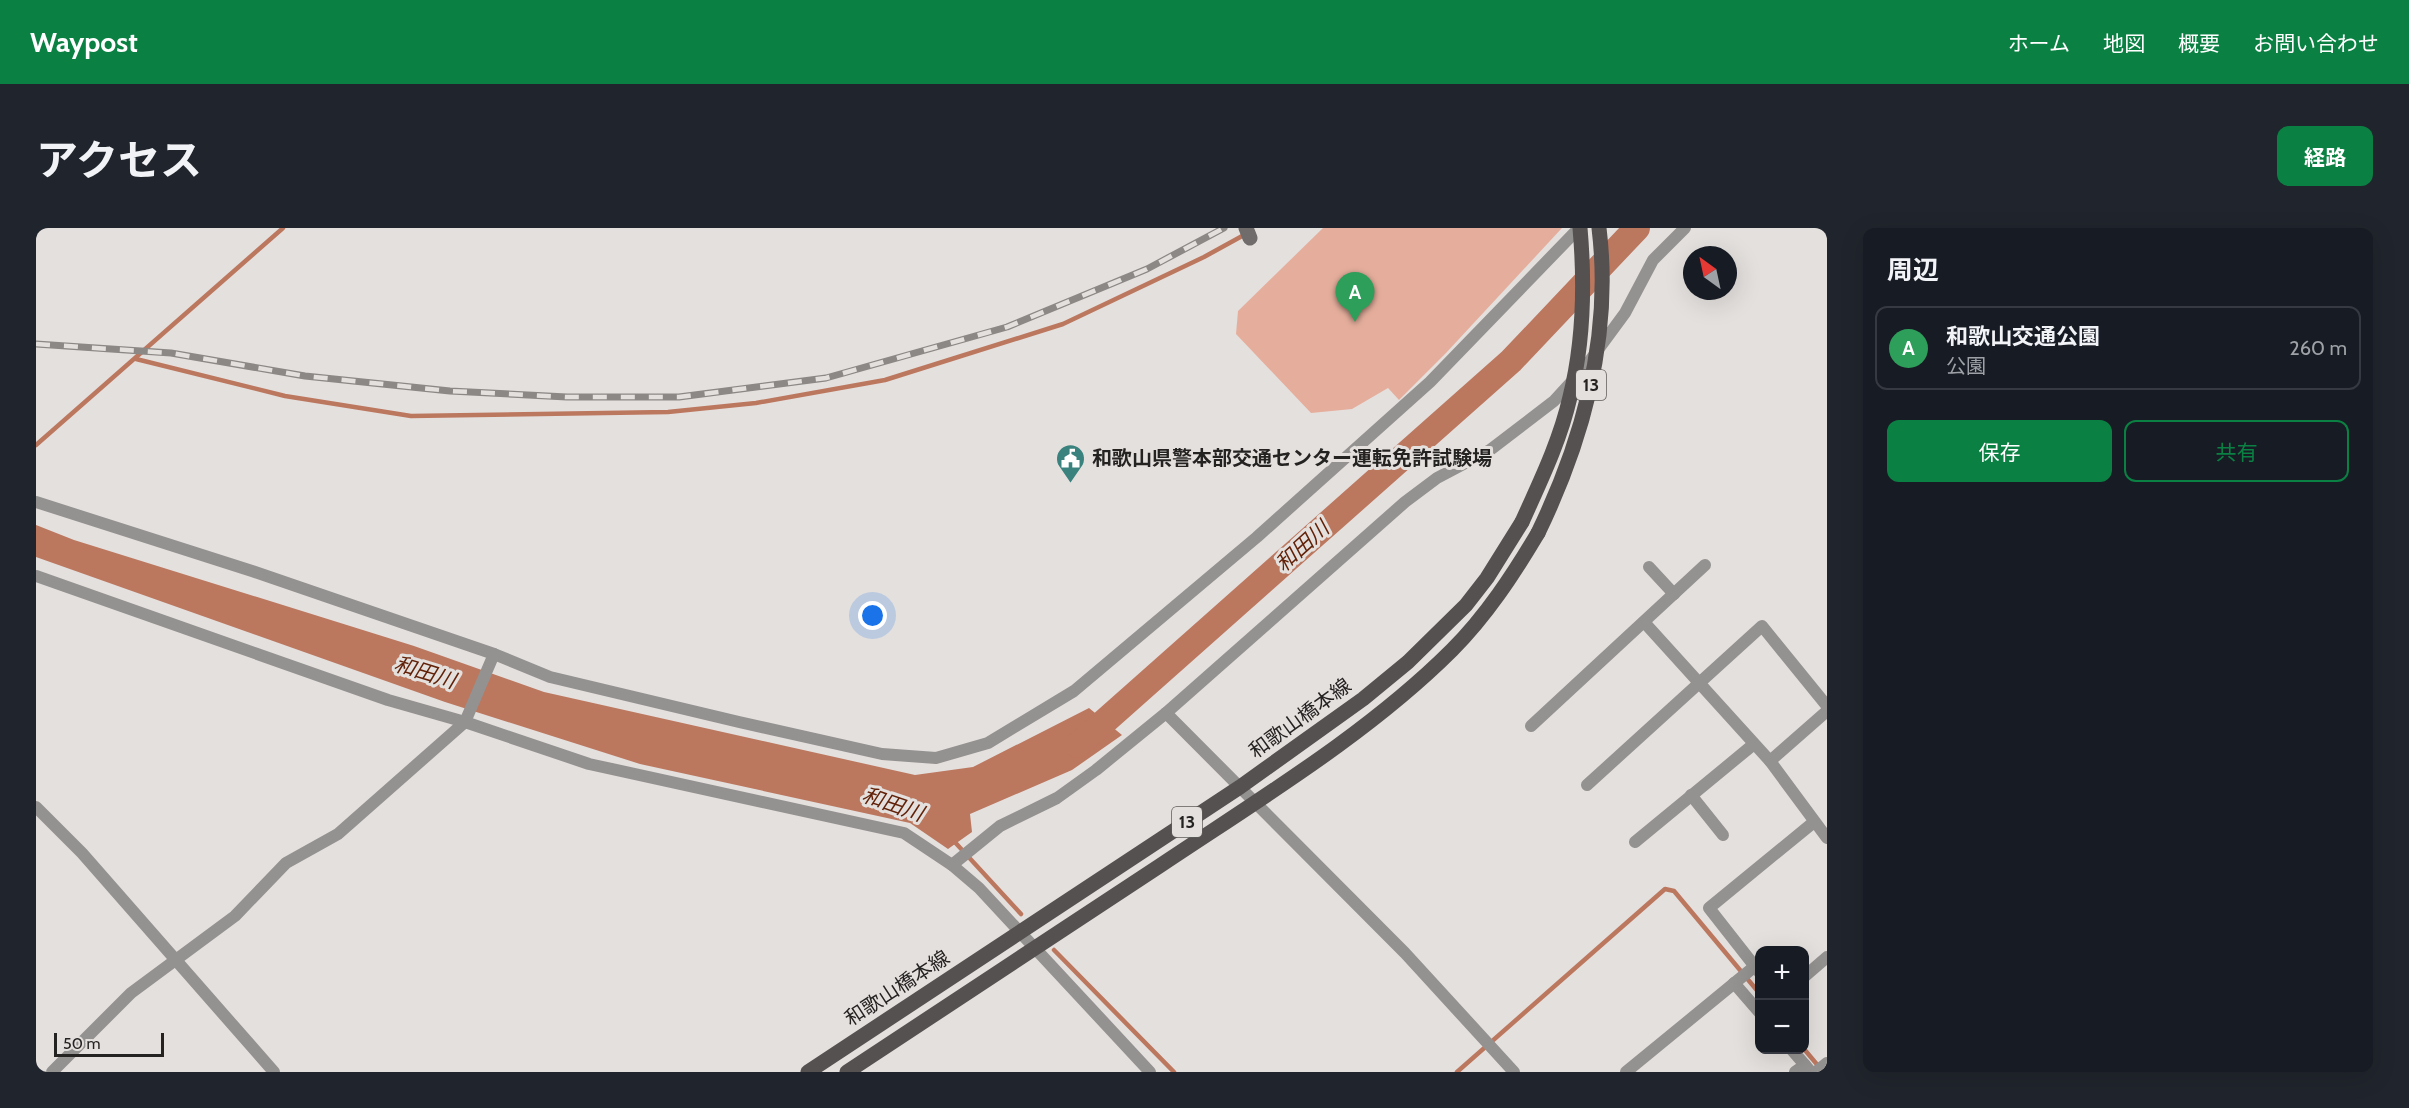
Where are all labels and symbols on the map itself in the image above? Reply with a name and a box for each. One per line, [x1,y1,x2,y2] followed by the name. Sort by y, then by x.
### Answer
[1683,246,1737,300] north arrow
[1336,272,1374,322] pin: A
[1576,370,1606,400] road number: 13
[1055,442,1087,484] public building icon: 和歌山県警本部交通センター運転免許試験場
[1092,446,1492,470] place label: 和歌山県警本部交通センター運転免許試験場
[1270,514,1335,576] water label: 和田川
[858,601,887,630] your location
[391,651,461,694] water label: 和田川
[1244,673,1356,763] street label: 和歌山橋本線
[859,782,929,827] water label: 和田川
[1172,807,1202,837] road number: 13
[840,945,954,1031] street label: 和歌山橋本線
[54,1030,164,1058] scale bar

